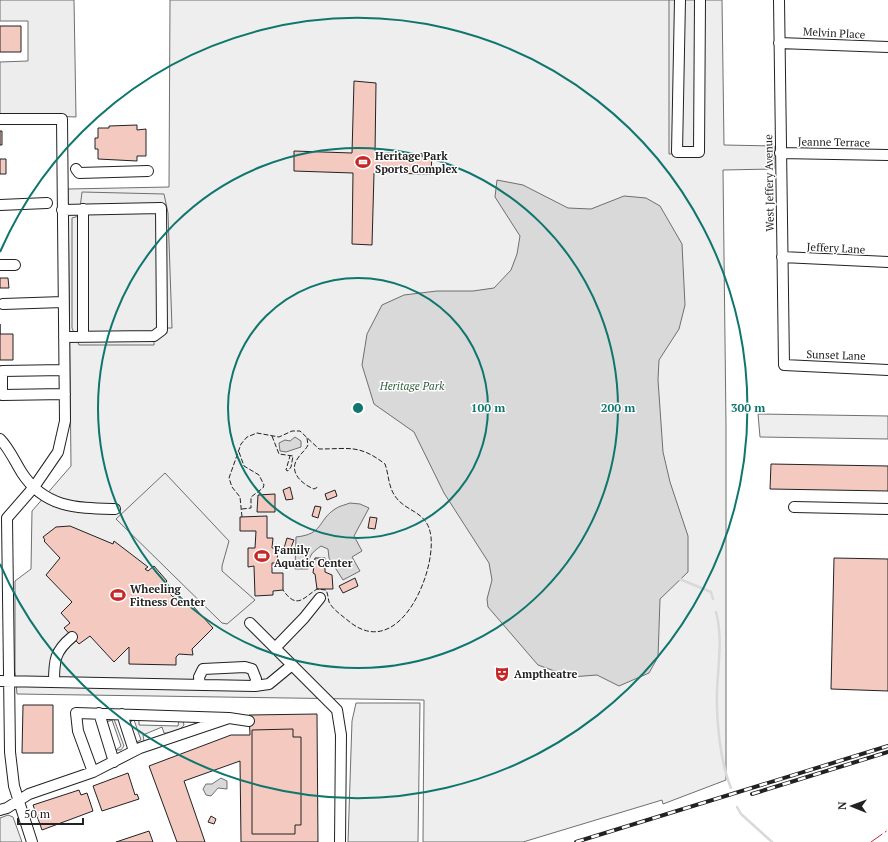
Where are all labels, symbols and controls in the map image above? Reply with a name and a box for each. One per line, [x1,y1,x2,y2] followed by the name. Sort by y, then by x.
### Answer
[802,24,866,42] street label: Melvin Place
[761,134,777,232] street label: West Jeffery Avenue
[798,134,871,150] street label: Jeanne Terrace
[375,149,458,176] place label: Heritage Park Sports Complex
[354,153,372,171] sports icon: Heritage Park Sports Complex
[806,239,866,257] street label: Jeffery Lane
[806,347,866,363] street label: Sunset Lane
[379,379,445,393] park label: Heritage Park
[471,400,505,415] text: 100 m
[601,400,635,415] text: 200 m
[731,400,765,415] text: 300 m
[351,401,365,415] centre of rings
[274,543,353,570] place label: Family Aquatic Center
[253,547,271,565] sports icon: Family Aquatic Center
[130,582,205,609] place label: Wheeling Fitness Center
[109,586,127,604] sports icon: Wheeling Fitness Center
[493,665,511,683] theatre icon: Amptheatre
[514,667,577,681] place label: Amptheatre
[832,786,872,826] north arrow
[18,800,83,826] scale bar
[835,801,849,810] text: N
[24,806,51,821] text: 50 m

